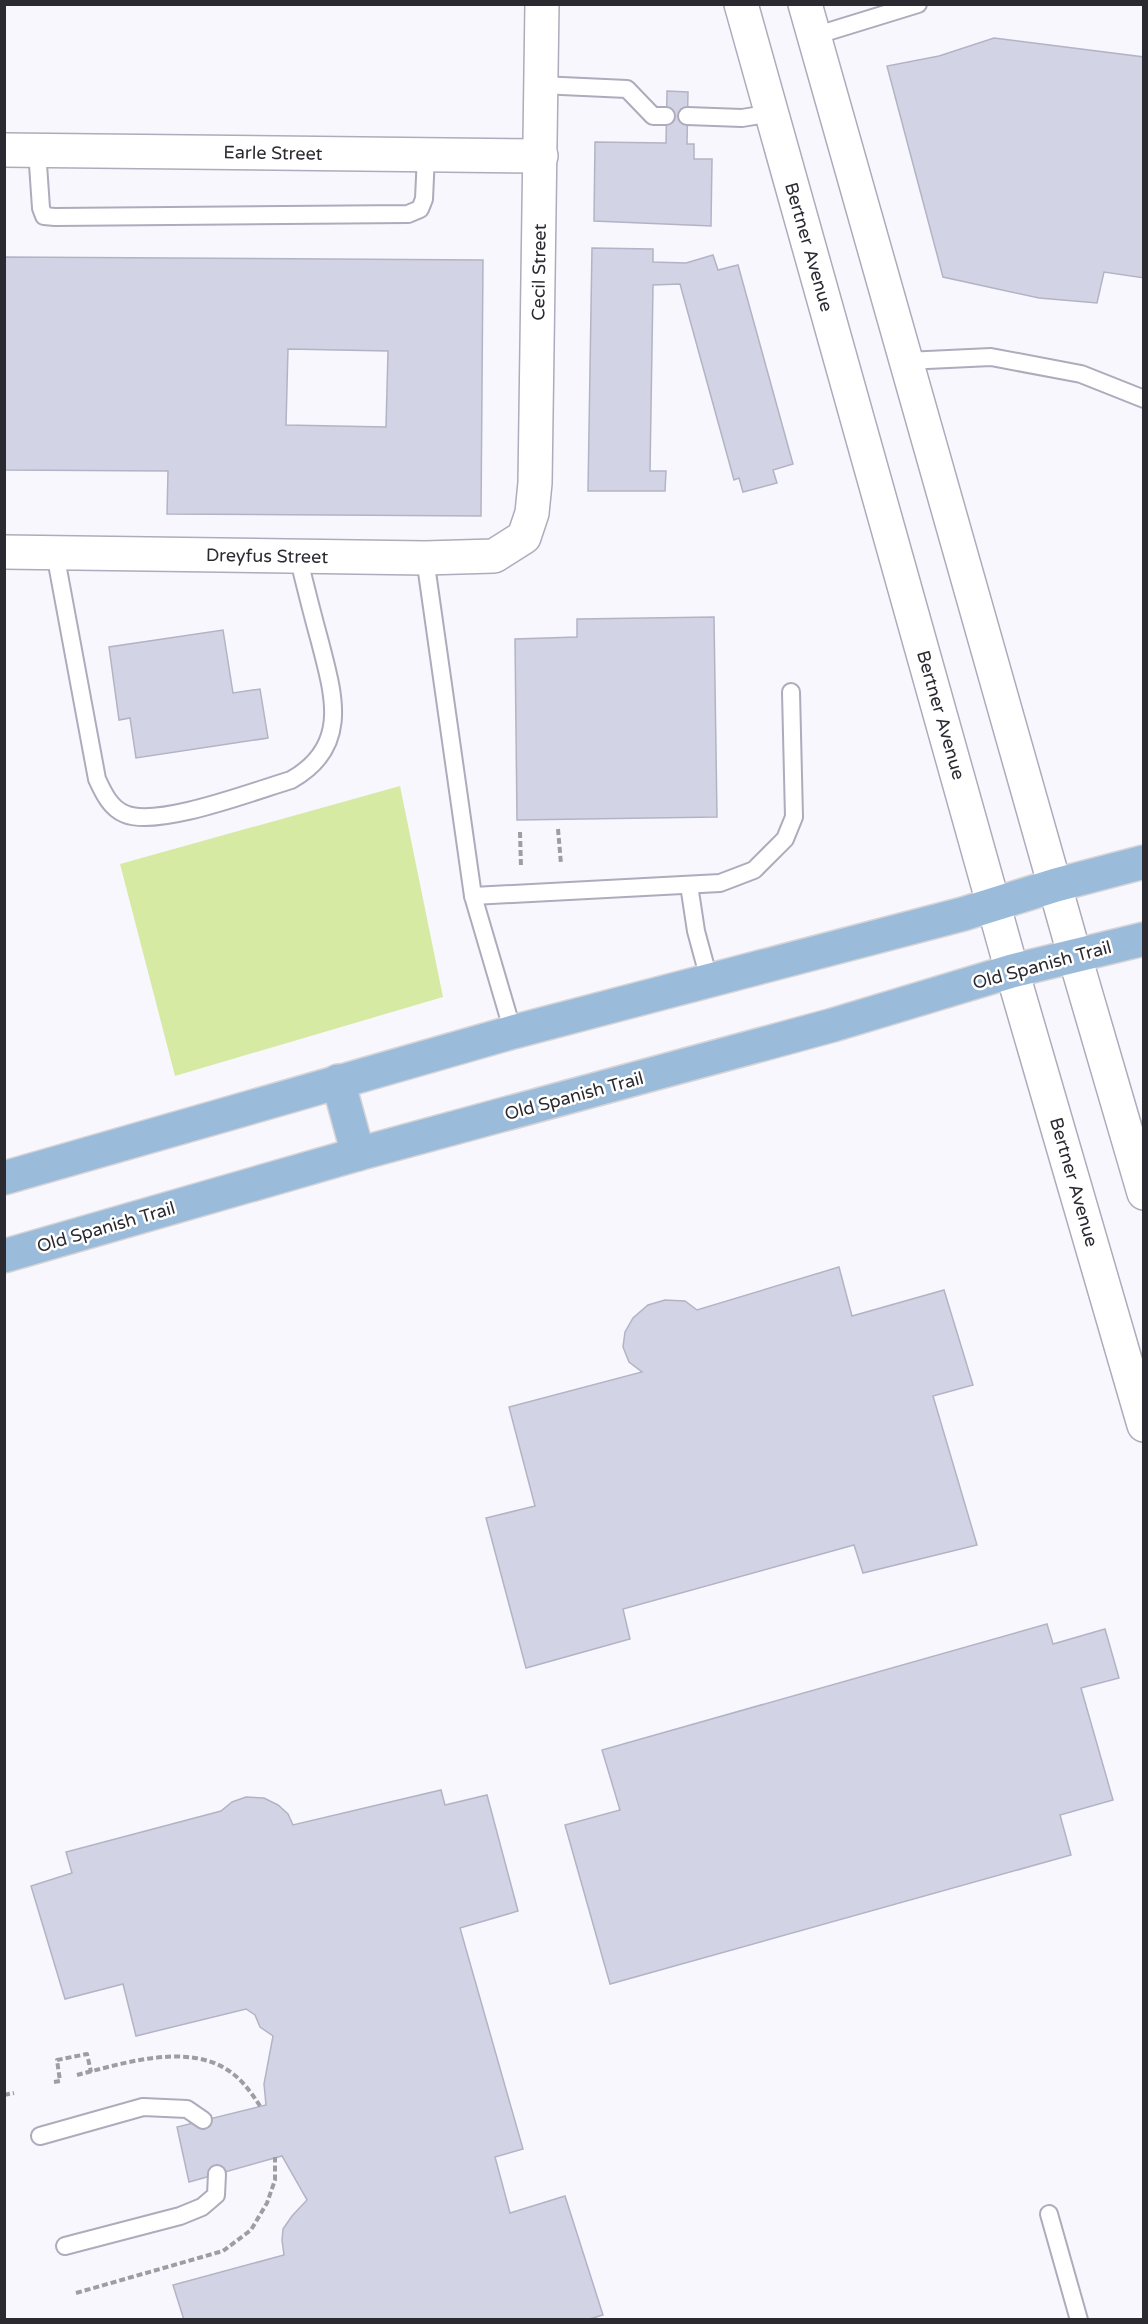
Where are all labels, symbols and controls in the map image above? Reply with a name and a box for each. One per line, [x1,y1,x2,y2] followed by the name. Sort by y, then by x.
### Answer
[223,141,323,165] street label: Earle Street
[780,180,838,314] street label: Bertner Avenue
[527,223,551,321] street label: Cecil Street
[206,544,328,568] street label: Dreyfus Street
[912,648,970,782] street label: Bertner Avenue
[970,936,1114,994] street label: Old Spanish Trail
[502,1067,646,1125] street label: Old Spanish Trail
[1045,1115,1103,1249] street label: Bertner Avenue
[34,1197,178,1257] street label: Old Spanish Trail

